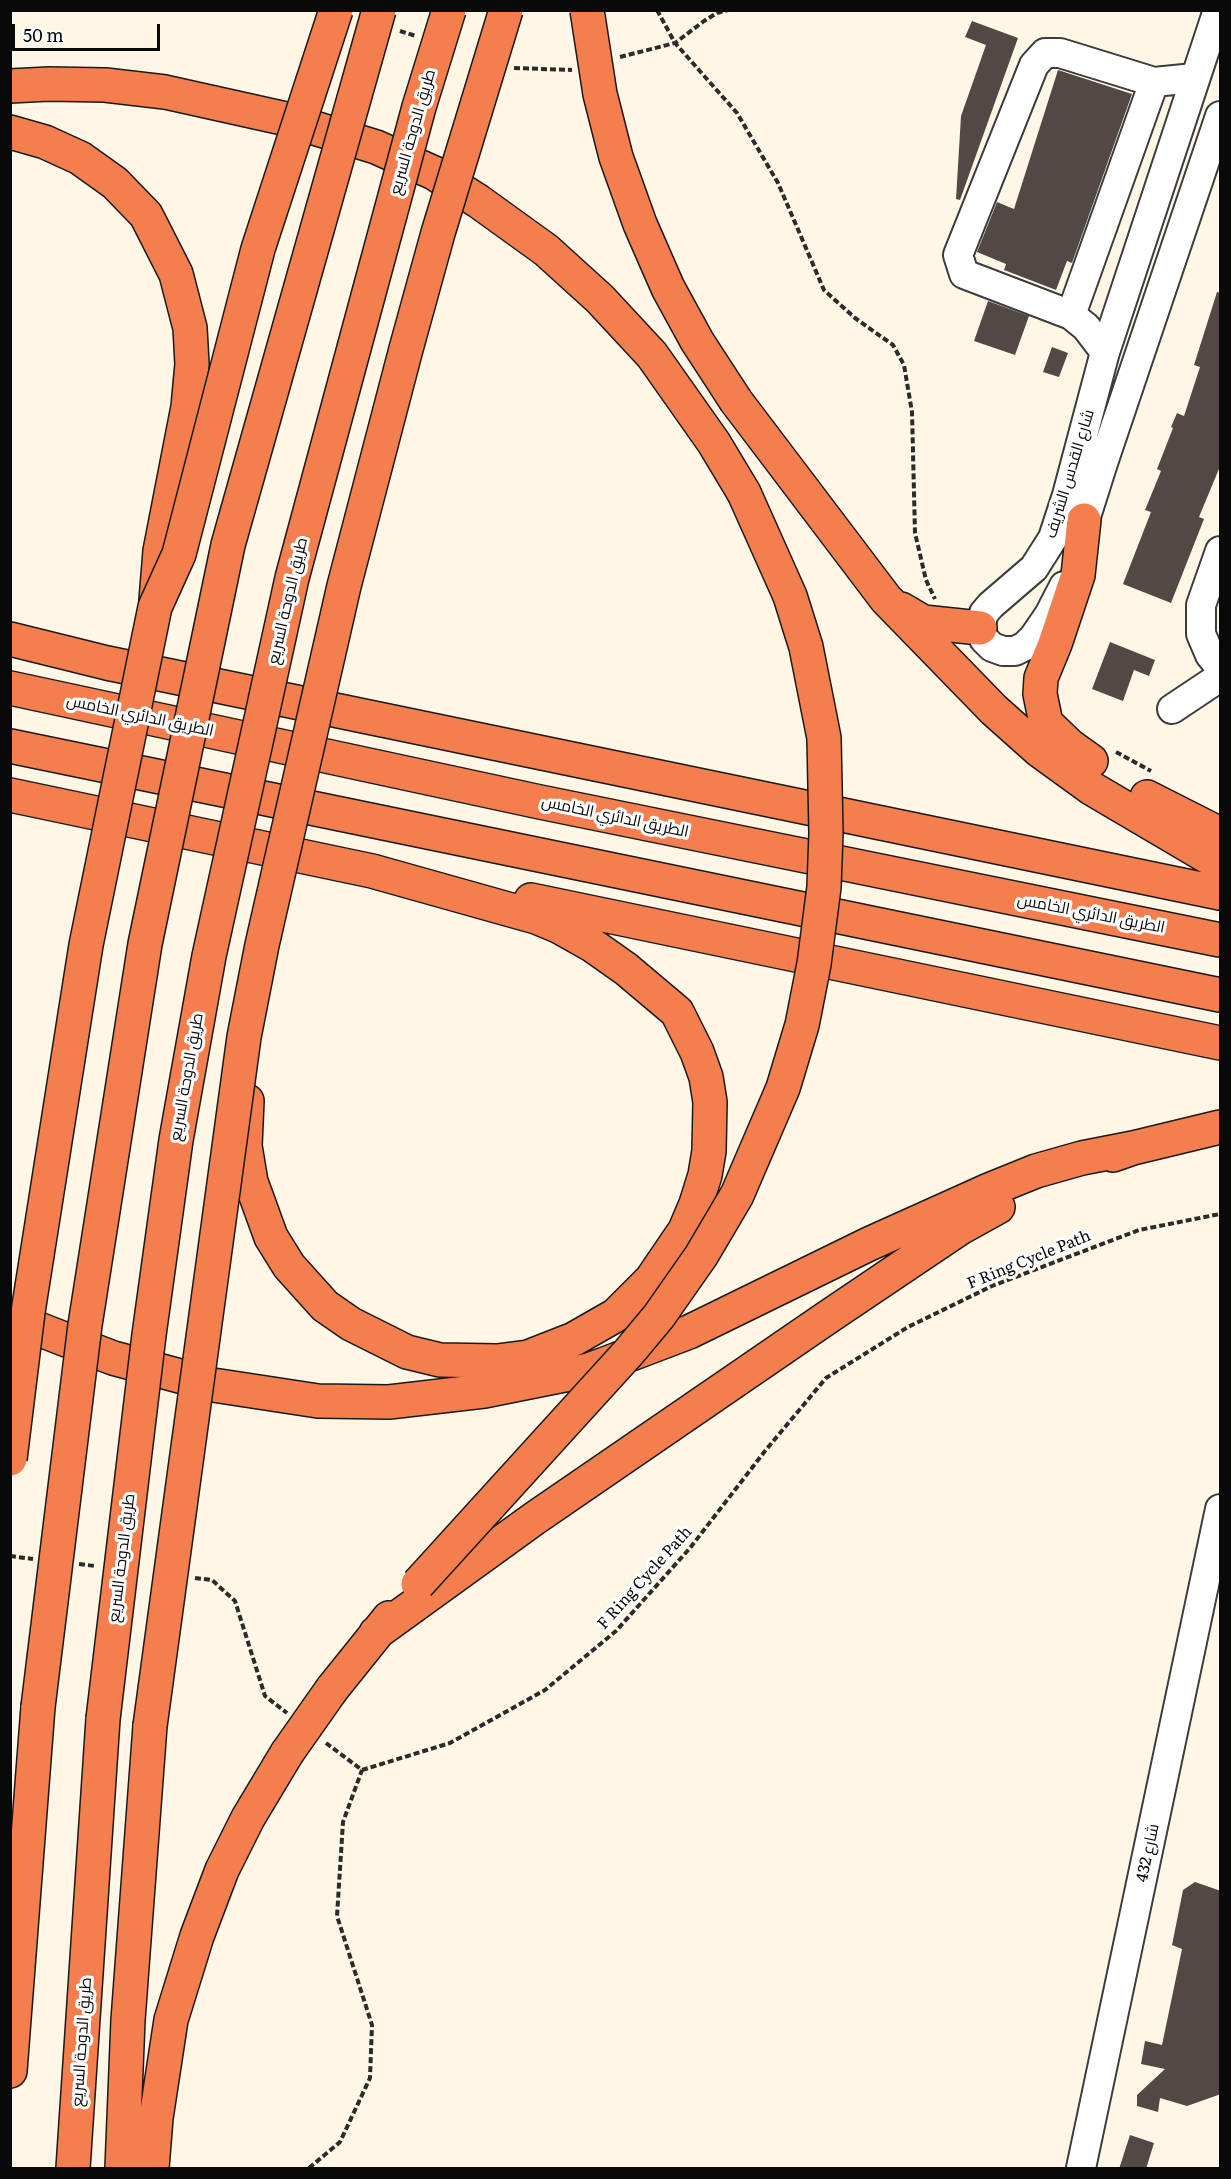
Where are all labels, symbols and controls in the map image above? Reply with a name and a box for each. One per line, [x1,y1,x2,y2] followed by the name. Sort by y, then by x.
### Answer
[15,12,164,50] scale bar
[23,21,64,48] text: 50 m
[386,67,440,197] street label: طريق الدوحة السريع
[1041,407,1099,541] street label: شارع القدس الشريف
[264,536,312,666] street label: طريق الدوحة السريع
[65,691,215,741] street label: الطريق الدائري الخامس
[540,792,690,842] street label: الطريق الدائري الخامس
[1016,890,1166,938] street label: الطريق الدائري الخامس
[166,1011,208,1143] street label: طريق الدوحة السريع
[964,1226,1094,1294] street label: F Ring Cycle Path
[105,1492,139,1624] street label: طريق الدوحة السريع
[594,1523,696,1633] street label: F Ring Cycle Path
[1132,1822,1164,1884] street label: شارع 432
[68,1977,96,2107] street label: طريق الدوحة السريع

